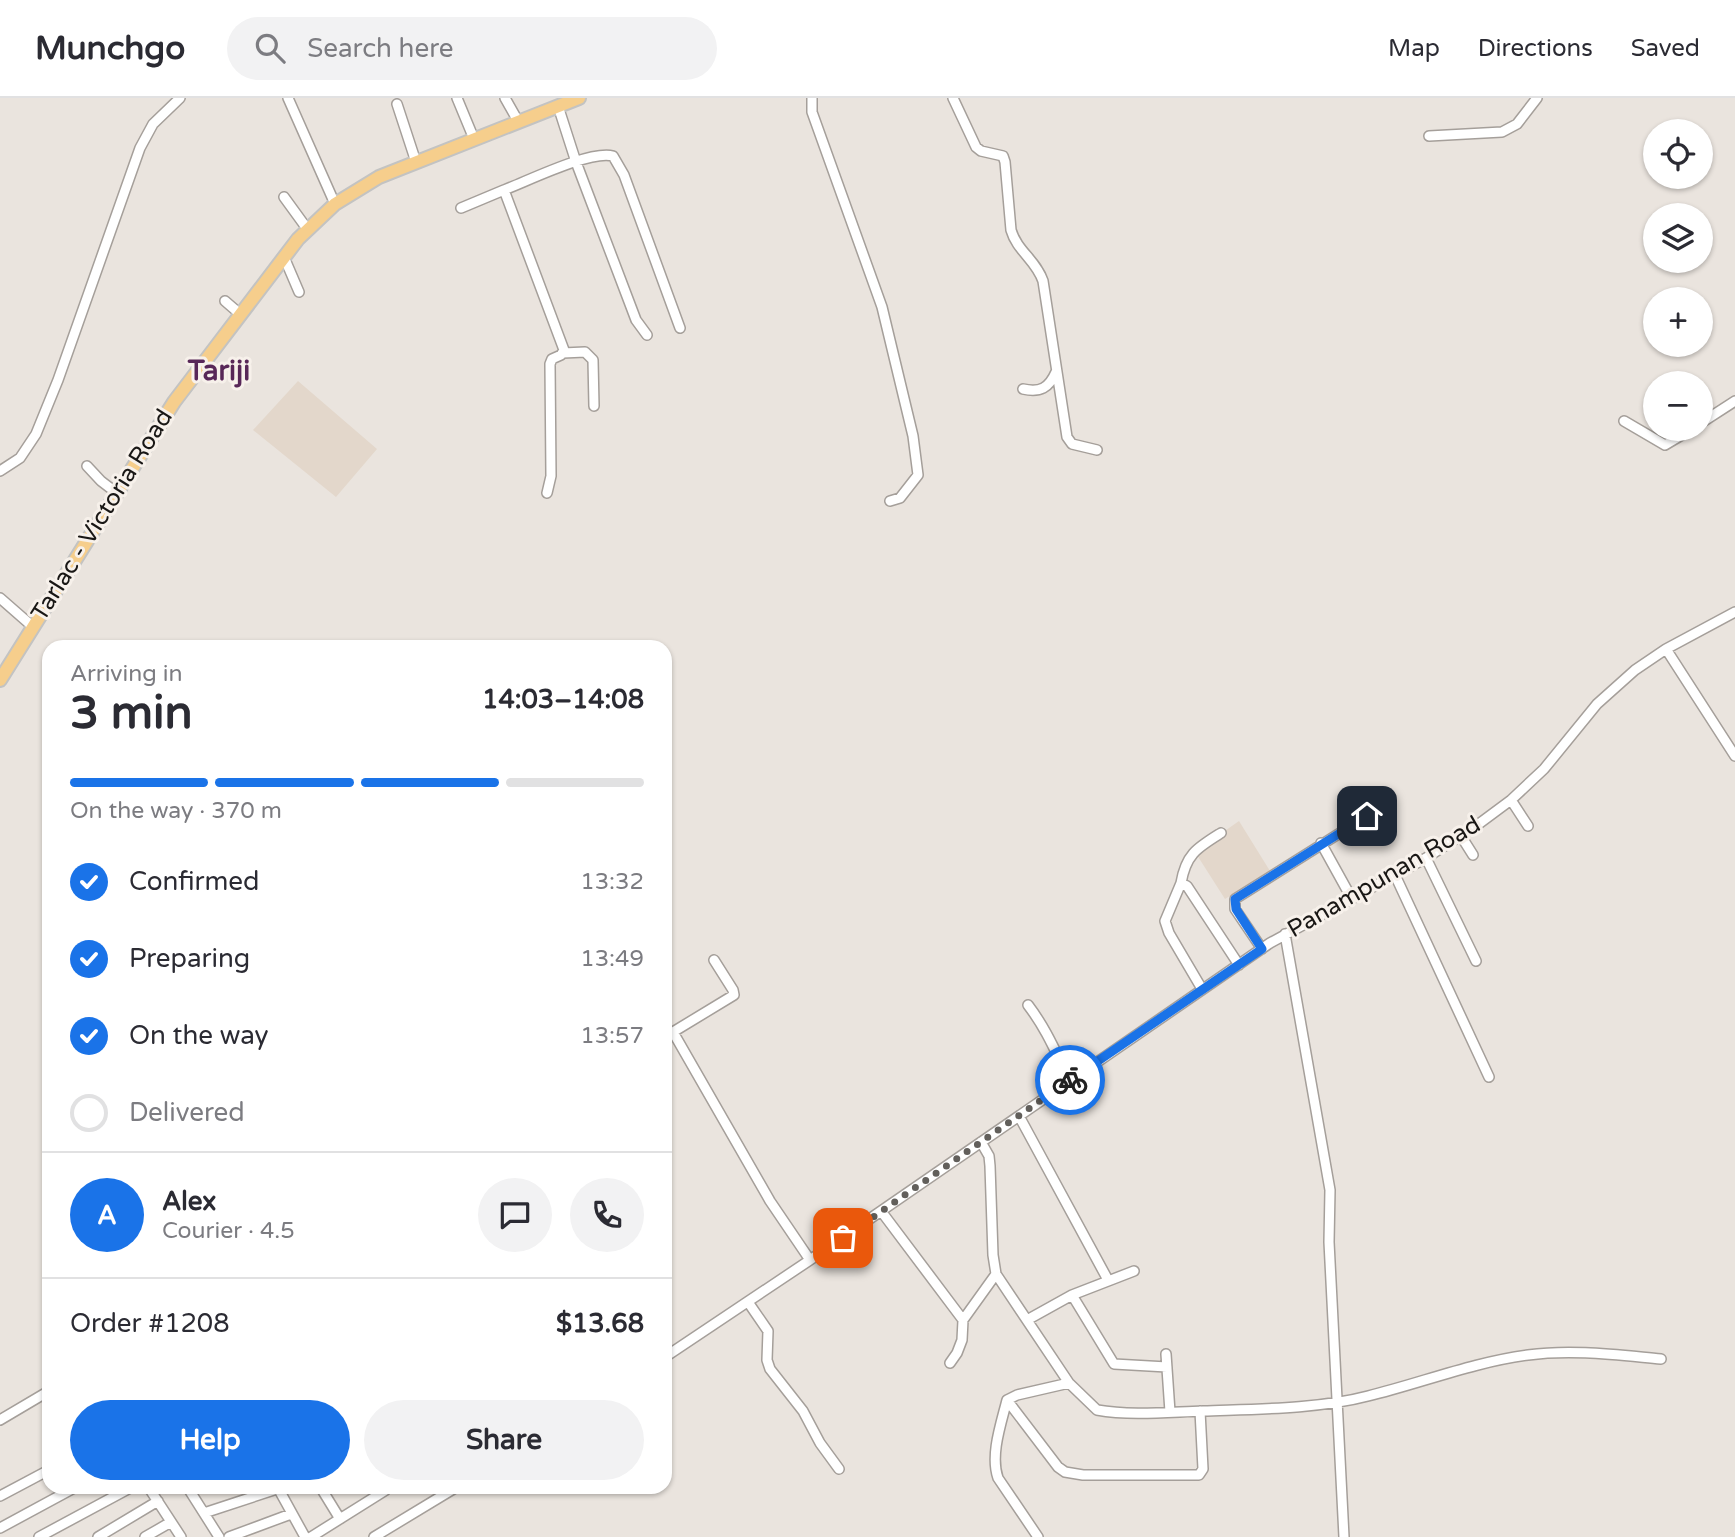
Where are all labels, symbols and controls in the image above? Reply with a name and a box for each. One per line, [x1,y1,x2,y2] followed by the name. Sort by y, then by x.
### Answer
[227,17,717,80] search box
[35,29,185,68] text: Munchgo
[251,29,289,67] icon: search
[307,33,453,64] text: Search here
[1388,34,1440,63] text: Map
[1478,34,1593,63] text: Directions
[1631,34,1700,63] text: Saved
[1643,119,1713,441] map controls
[1643,119,1713,189] button: locate
[1643,203,1713,273] button: layers
[1643,287,1713,357] button: +
[187,354,250,388] district label: Tariji
[1643,371,1713,441] button: −
[25,404,179,626] street label: Tarlac - Victoria Road
[70,660,183,688] text: Arriving in
[482,684,644,715] text: 14:03–14:08
[70,686,193,741] text: 3 min
[1337,786,1397,846] pin
[70,797,282,825] text: On the way · 370 m
[1348,797,1386,835] icon: home
[1282,810,1486,944] street label: Panampunan Road
[70,863,108,901] icon: check
[129,866,259,897] text: Confirmed
[580,868,644,896] text: 13:32
[70,940,108,978] icon: check
[129,943,250,974] text: Preparing
[580,945,644,973] text: 13:49
[70,1017,108,1055] icon: check
[129,1020,269,1051] text: On the way
[580,1022,644,1050] text: 13:57
[1035,1045,1105,1115] courier
[1051,1061,1089,1099] icon: bike
[129,1097,245,1128] text: Delivered
[478,1178,552,1252] button: chat
[570,1178,644,1252] button: phone
[162,1186,216,1217] text: Alex
[97,1200,117,1231] text: A
[813,1208,873,1268] pin
[162,1217,295,1245] text: Courier · 4.5
[824,1219,862,1257] icon: bag
[70,1308,230,1339] text: Order #1208
[556,1308,644,1339] text: $13.68
[70,1400,350,1480] button: Help
[364,1400,644,1480] button: Share

